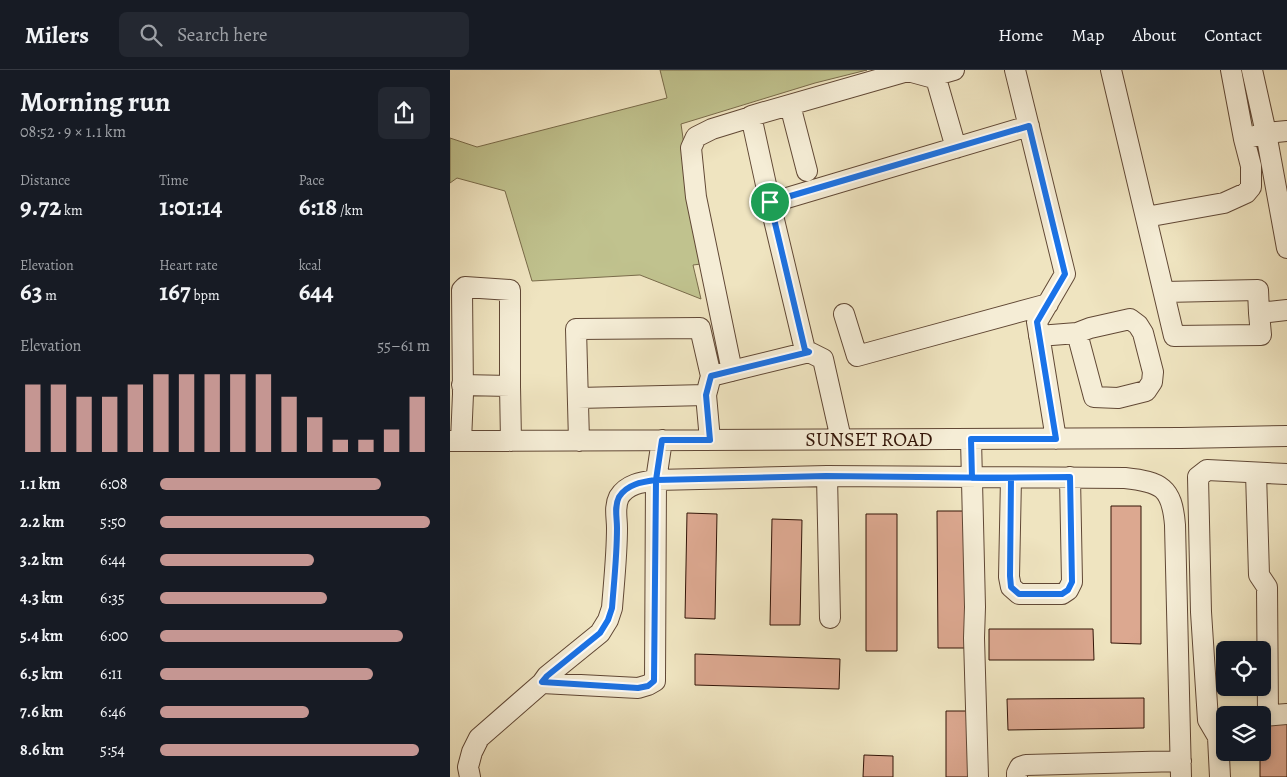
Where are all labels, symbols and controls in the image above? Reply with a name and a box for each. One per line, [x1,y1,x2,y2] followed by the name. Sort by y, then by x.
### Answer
[119,12,469,57] search box
[25,19,89,51] text: Milers
[137,21,165,49] icon: search
[177,22,268,48] text: Search here
[998,23,1043,47] text: Home
[1071,23,1104,47] text: Map
[1132,23,1176,47] text: About
[1204,23,1262,47] text: Contact
[20,83,170,121] text: Morning run
[378,87,430,139] button: share
[20,121,126,143] text: 08:52 · 9 × 1.1 km
[20,171,70,190] text: Distance
[159,171,188,190] text: Time
[299,171,325,190] text: Pace
[749,181,791,223] pin
[756,188,784,216] icon: arrive
[20,190,61,224] text: 9.72
[159,190,222,224] text: 1:01:14
[299,190,337,224] text: 6:18
[61,201,83,220] text: km
[337,201,363,220] text: /km
[20,256,74,275] text: Elevation
[159,256,218,275] text: Heart rate
[299,256,321,275] text: kcal
[20,275,42,309] text: 63
[159,275,191,309] text: 167
[299,275,334,309] text: 644
[42,286,57,305] text: m
[191,286,220,305] text: bpm
[20,335,81,357] text: Elevation
[377,335,430,357] text: 55–61 m
[805,426,933,453] street label: SUNSET ROAD
[20,473,60,495] text: 1.1 km
[100,473,128,495] text: 6:08
[20,511,64,533] text: 2.2 km
[100,511,126,533] text: 5:50
[20,549,63,571] text: 3.2 km
[100,549,126,571] text: 6:44
[20,587,63,609] text: 4.3 km
[100,587,125,609] text: 6:35
[20,625,63,647] text: 5.4 km
[100,625,128,647] text: 6:00
[1216,641,1271,761] map controls
[1216,641,1271,696] button: locate
[20,663,63,685] text: 6.5 km
[100,663,122,685] text: 6:11
[20,701,63,723] text: 7.6 km
[100,701,126,723] text: 6:46
[1216,706,1271,761] button: layers
[20,739,64,761] text: 8.6 km
[100,739,125,761] text: 5:54

